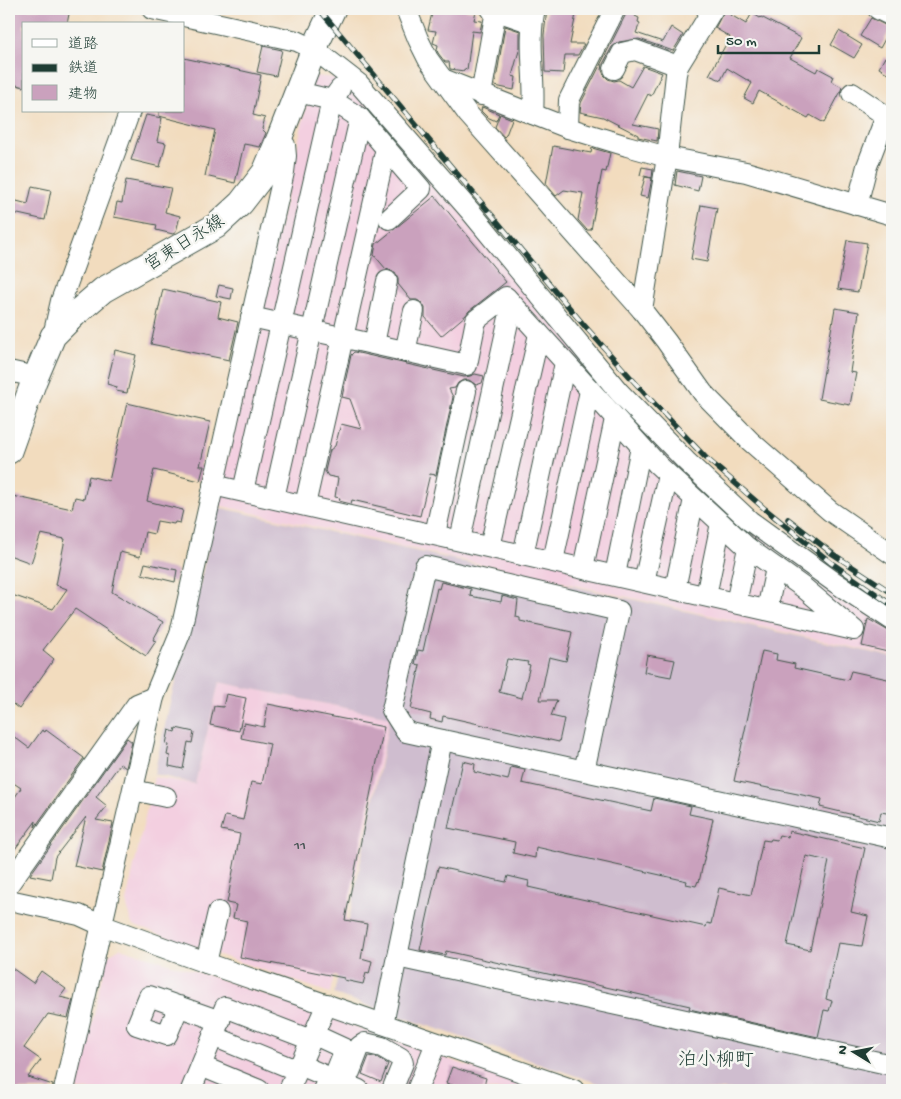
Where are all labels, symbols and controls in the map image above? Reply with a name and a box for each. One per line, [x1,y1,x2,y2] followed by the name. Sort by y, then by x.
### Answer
[22,22,185,112] legend
[718,22,820,54] scale bar
[726,33,757,51] text: 50 m
[68,36,98,54] text: 道路
[68,60,98,78] text: 鉄道
[68,86,98,104] text: 建物
[141,211,229,277] street label: 宮東日永線
[293,837,306,855] house number: 11
[828,1026,878,1076] north arrow
[834,1044,853,1056] text: N
[678,1049,754,1073] district label: 泊小柳町

